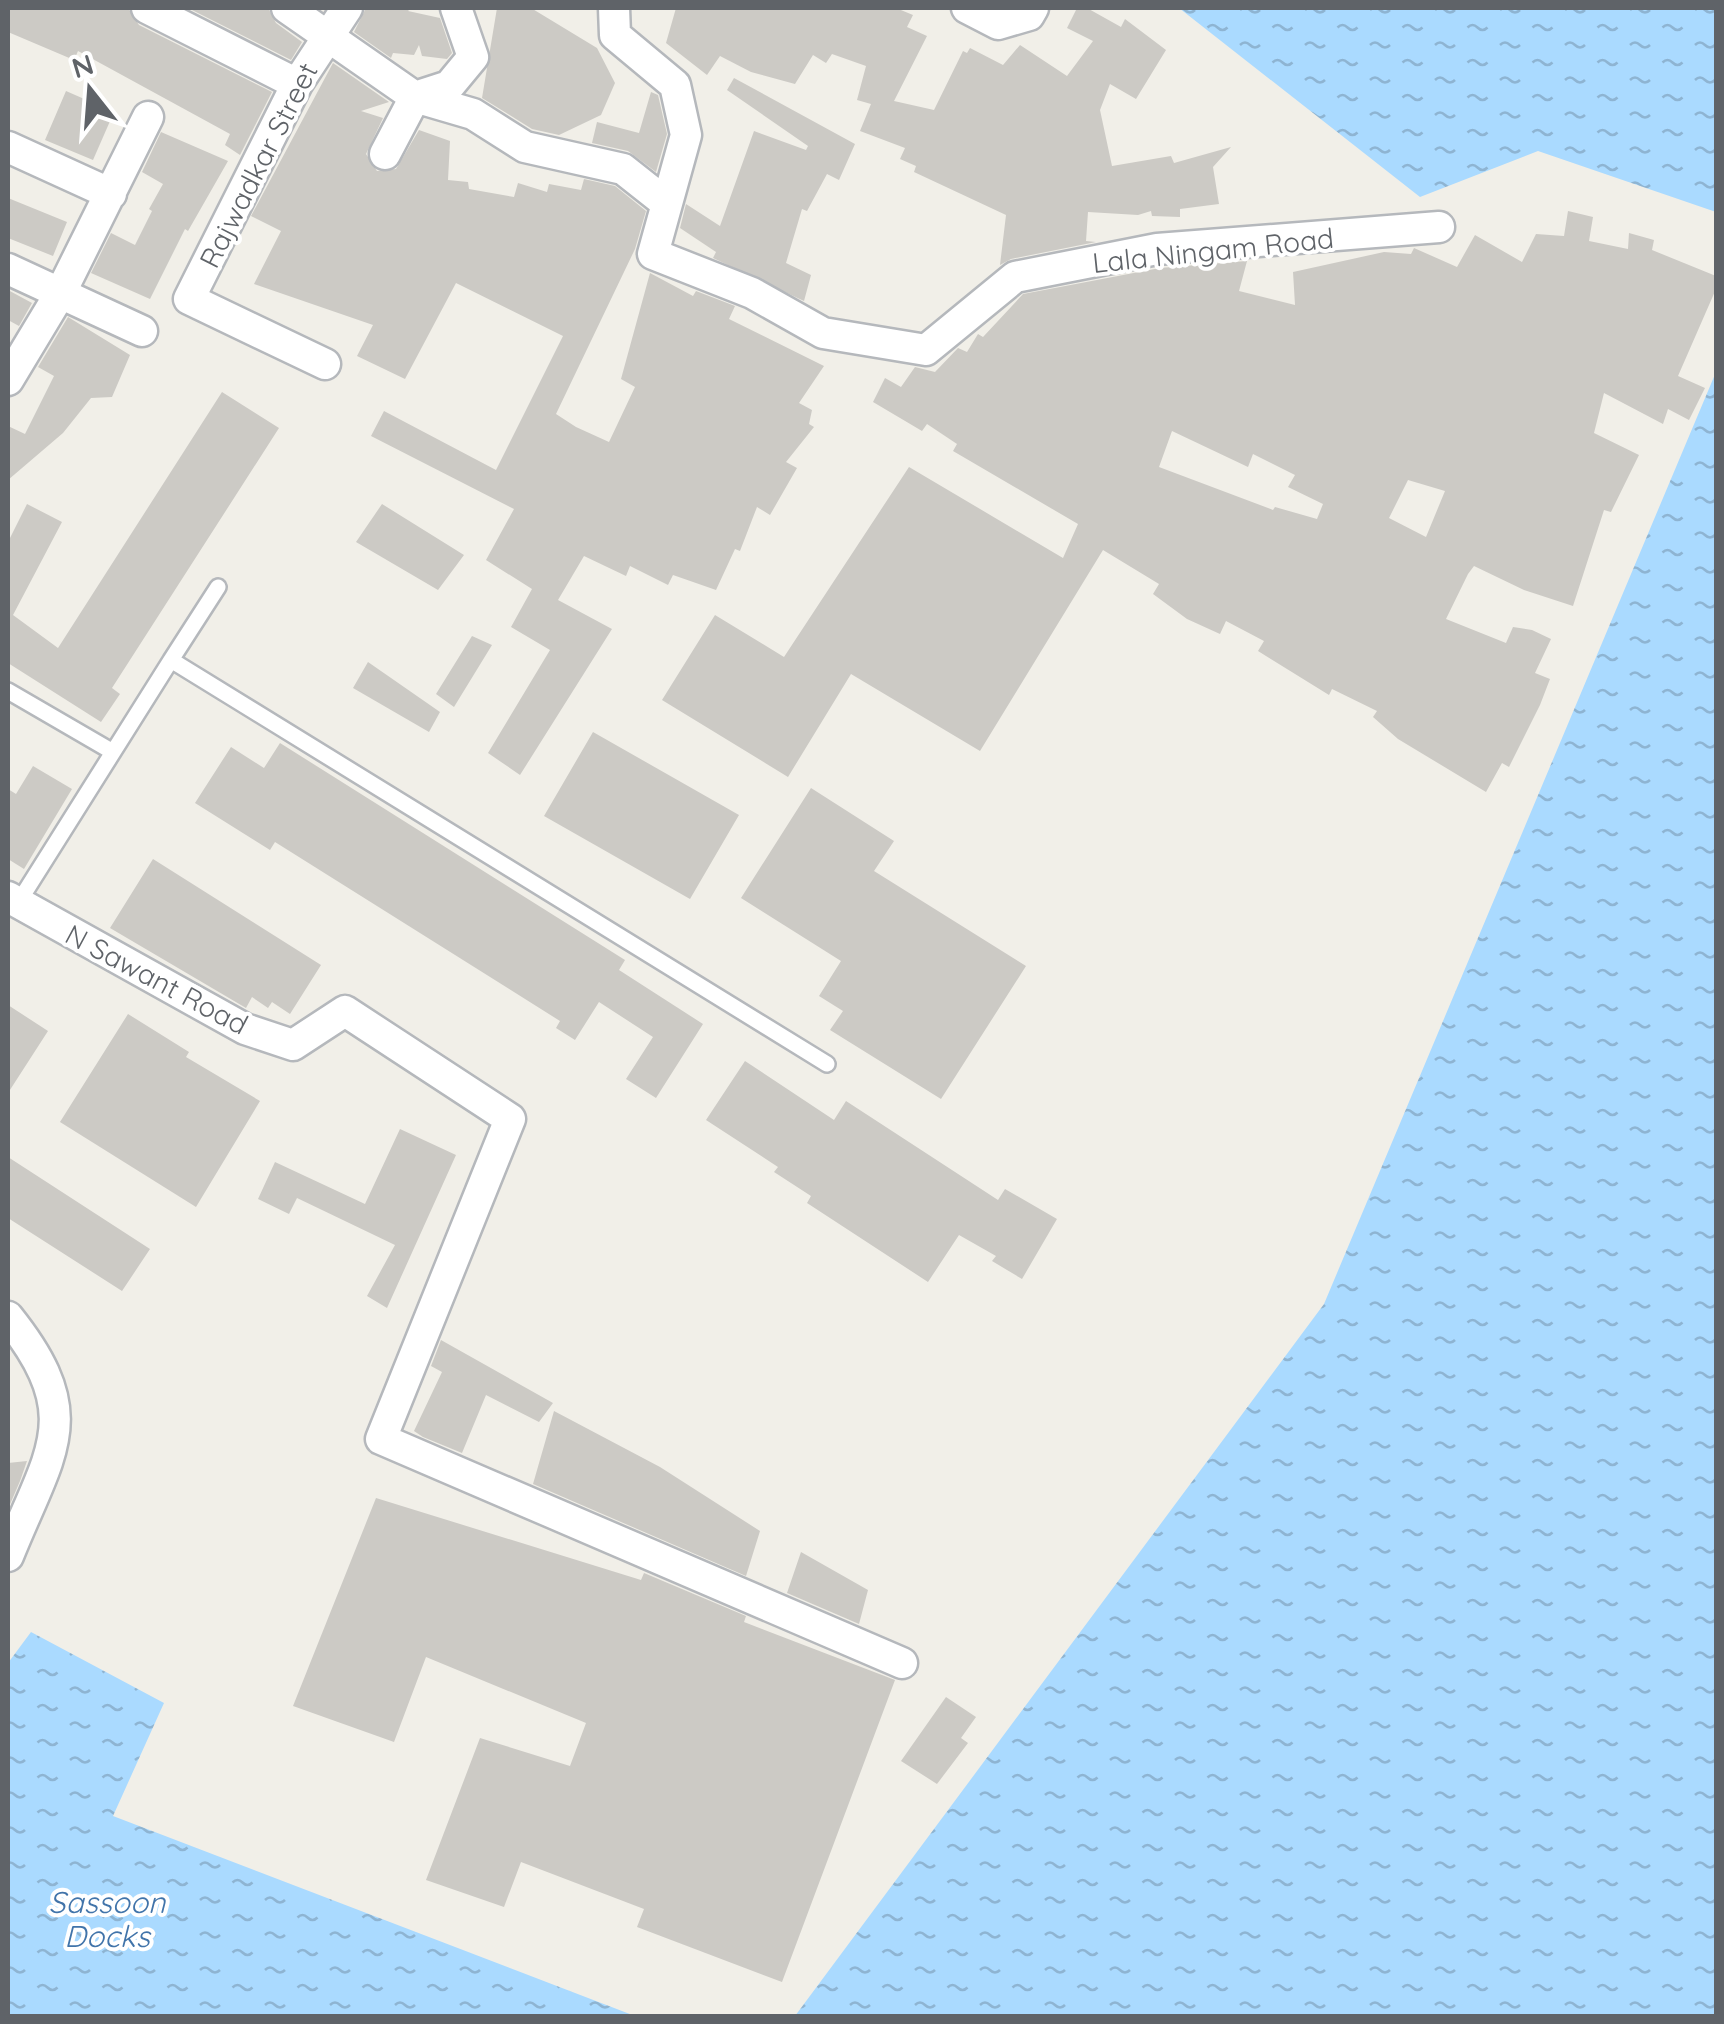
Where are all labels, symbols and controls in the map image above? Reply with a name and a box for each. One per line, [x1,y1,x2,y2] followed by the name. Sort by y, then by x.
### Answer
[40,40,140,140] north arrow
[68,46,98,85] text: N
[191,57,325,273] street label: Rajwadkar Street
[1091,220,1335,280] street label: Lala Ningam Road
[60,916,254,1042] street label: N Sawant Road
[49,1883,166,1955] water label: Sassoon Docks

